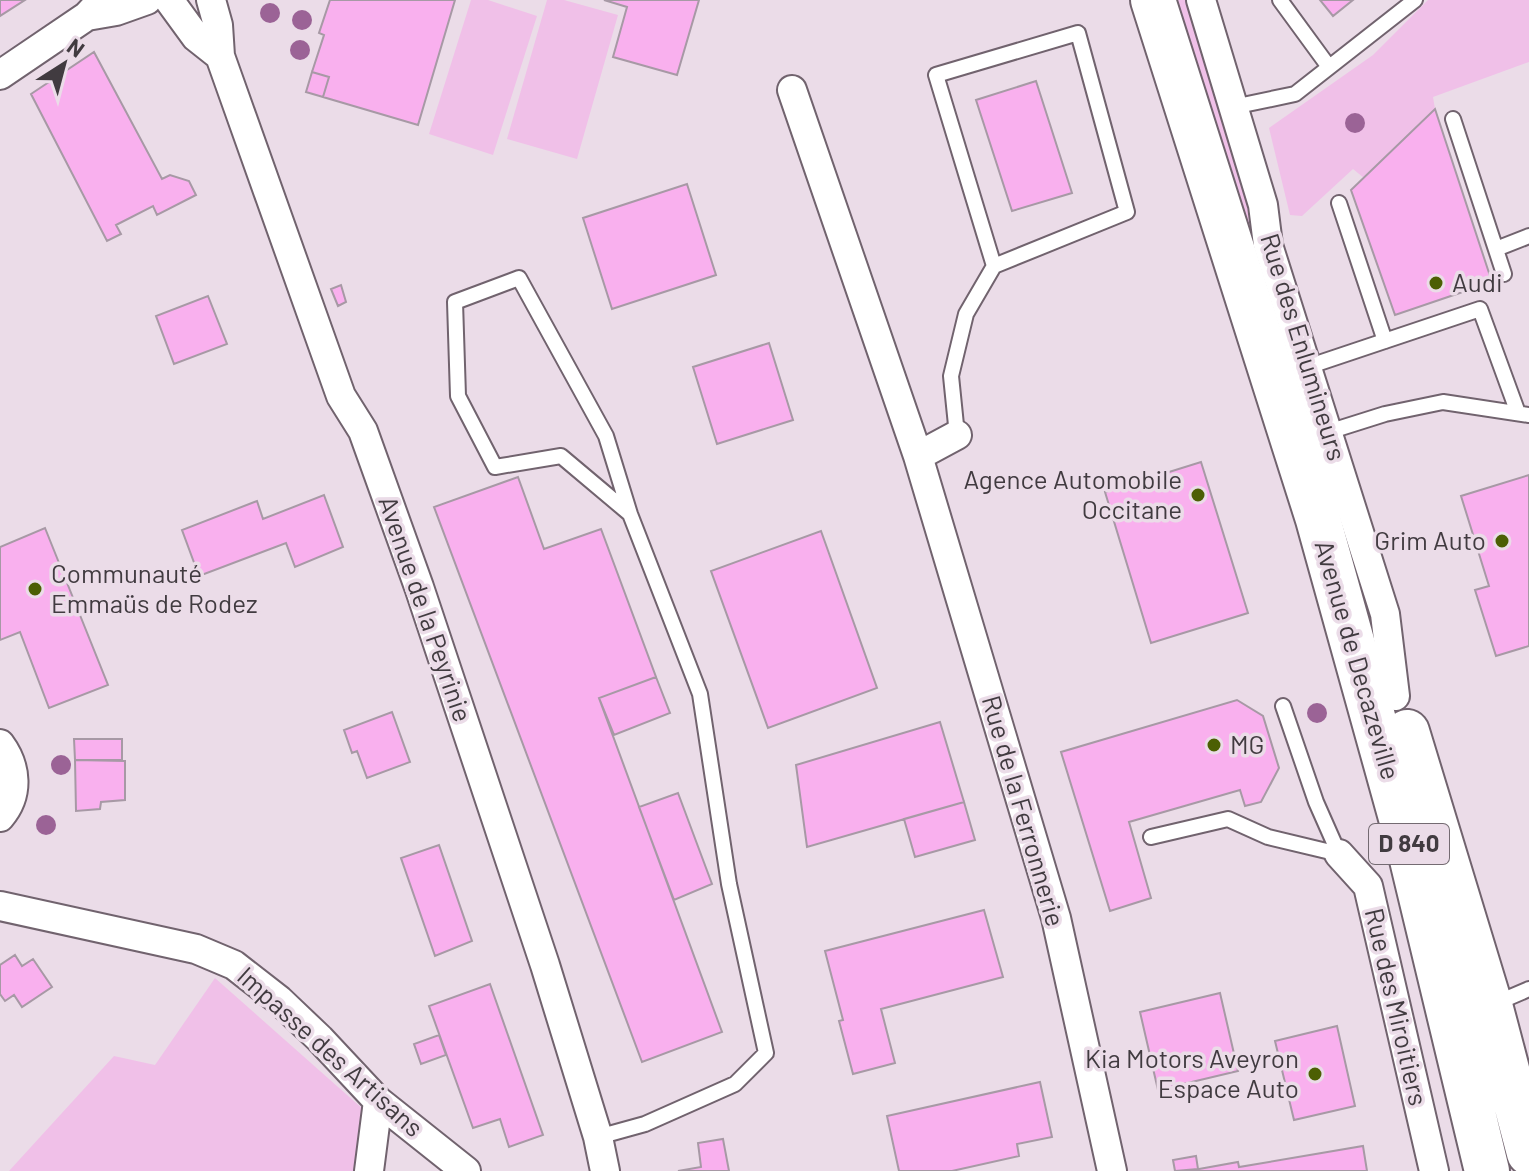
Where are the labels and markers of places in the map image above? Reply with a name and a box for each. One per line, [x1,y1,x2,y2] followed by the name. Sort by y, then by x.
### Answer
[1452,266,1503,297] place label: Audi
[1427,274,1445,292] marker: Audi
[964,463,1182,524] place label: Agence Automobile Occitane
[1189,486,1207,504] marker: Agence Automobile Occitane
[1374,524,1486,555] place label: Grim Auto
[1493,532,1511,550] marker: Grim Auto
[51,557,258,618] place label: Communauté Emmaüs de Rodez
[26,580,44,598] marker: Communauté Emmaüs de Rodez
[1230,728,1265,759] place label: MG
[1205,736,1223,754] marker: MG
[1085,1042,1299,1103] place label: Kia Motors Aveyron Espace Auto
[1306,1065,1324,1083] marker: Kia Motors Aveyron Espace Auto

